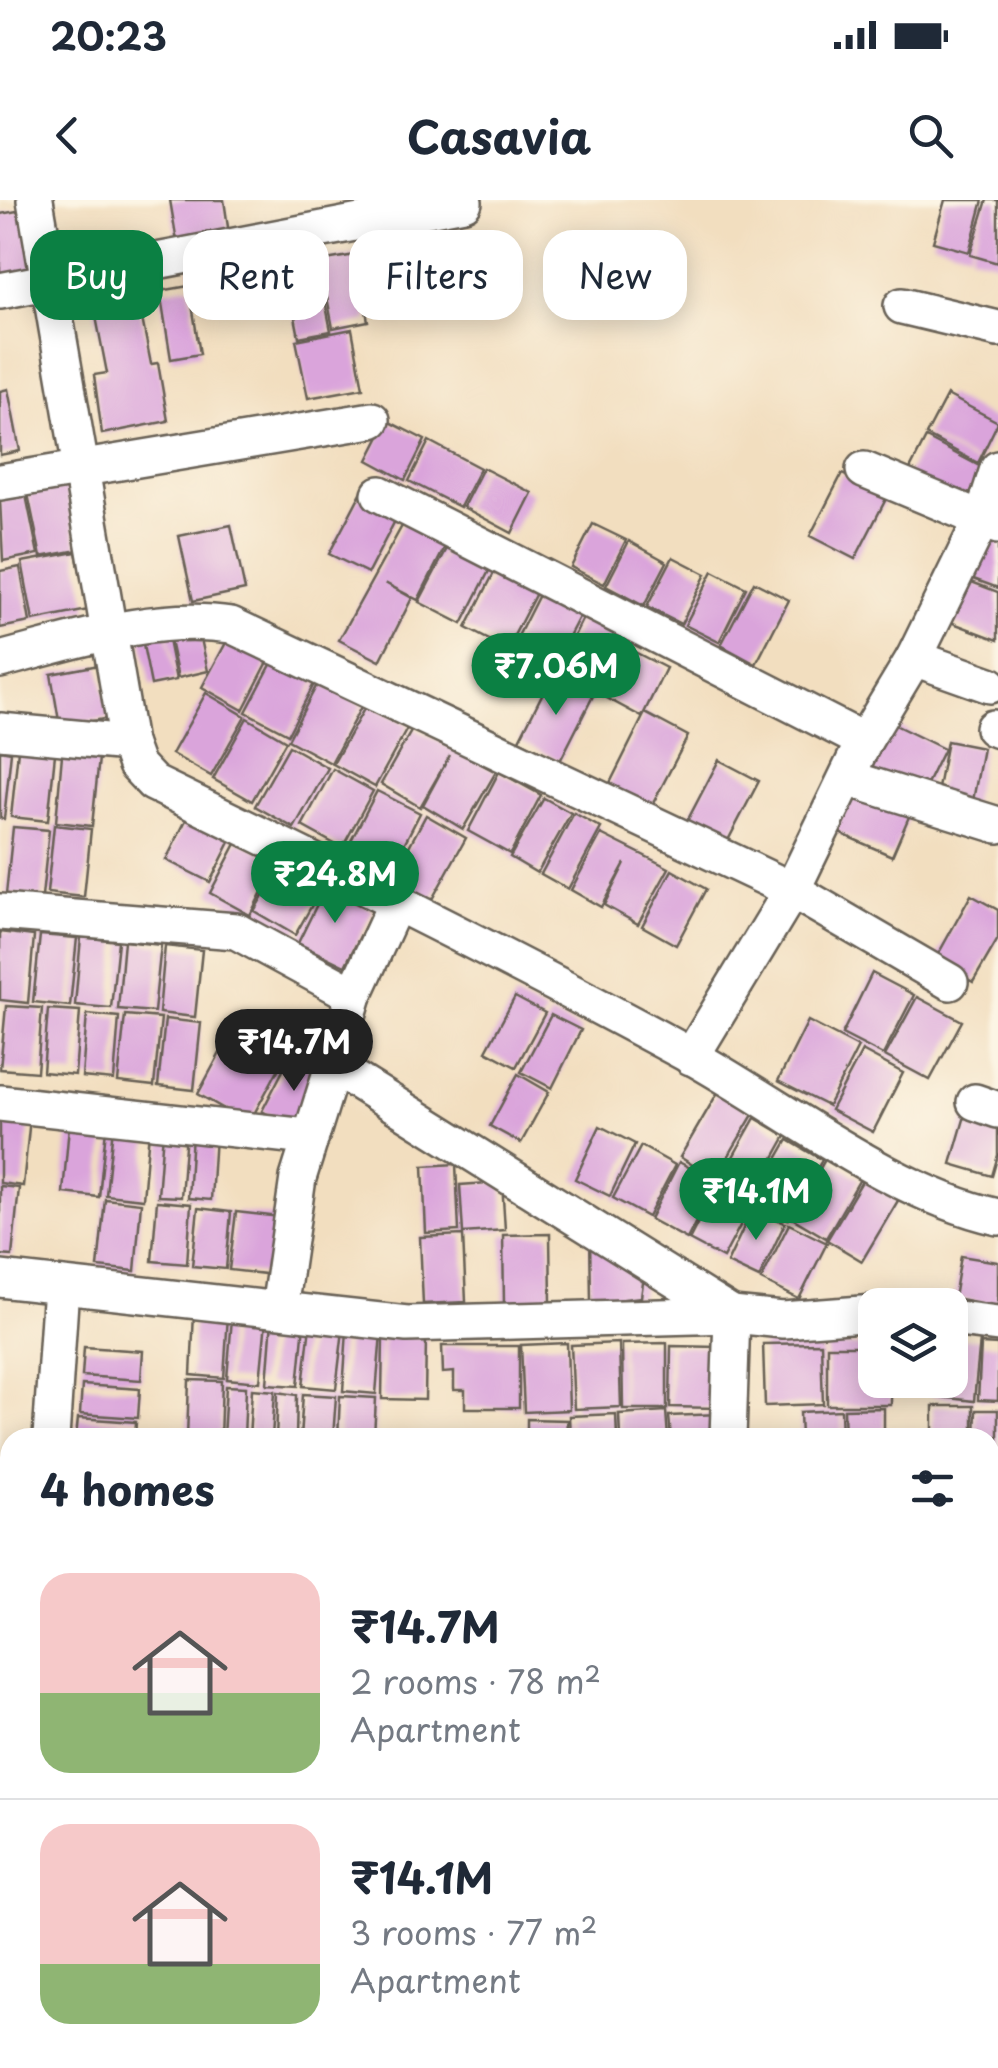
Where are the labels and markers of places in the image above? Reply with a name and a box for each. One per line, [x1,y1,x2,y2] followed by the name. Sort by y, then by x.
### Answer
[475,633,637,718] pin: ₹7.06M
[254,841,416,926] pin: ₹24.8M
[213,1009,375,1094] pin: ₹14.7M
[675,1158,837,1243] pin: ₹14.1M

